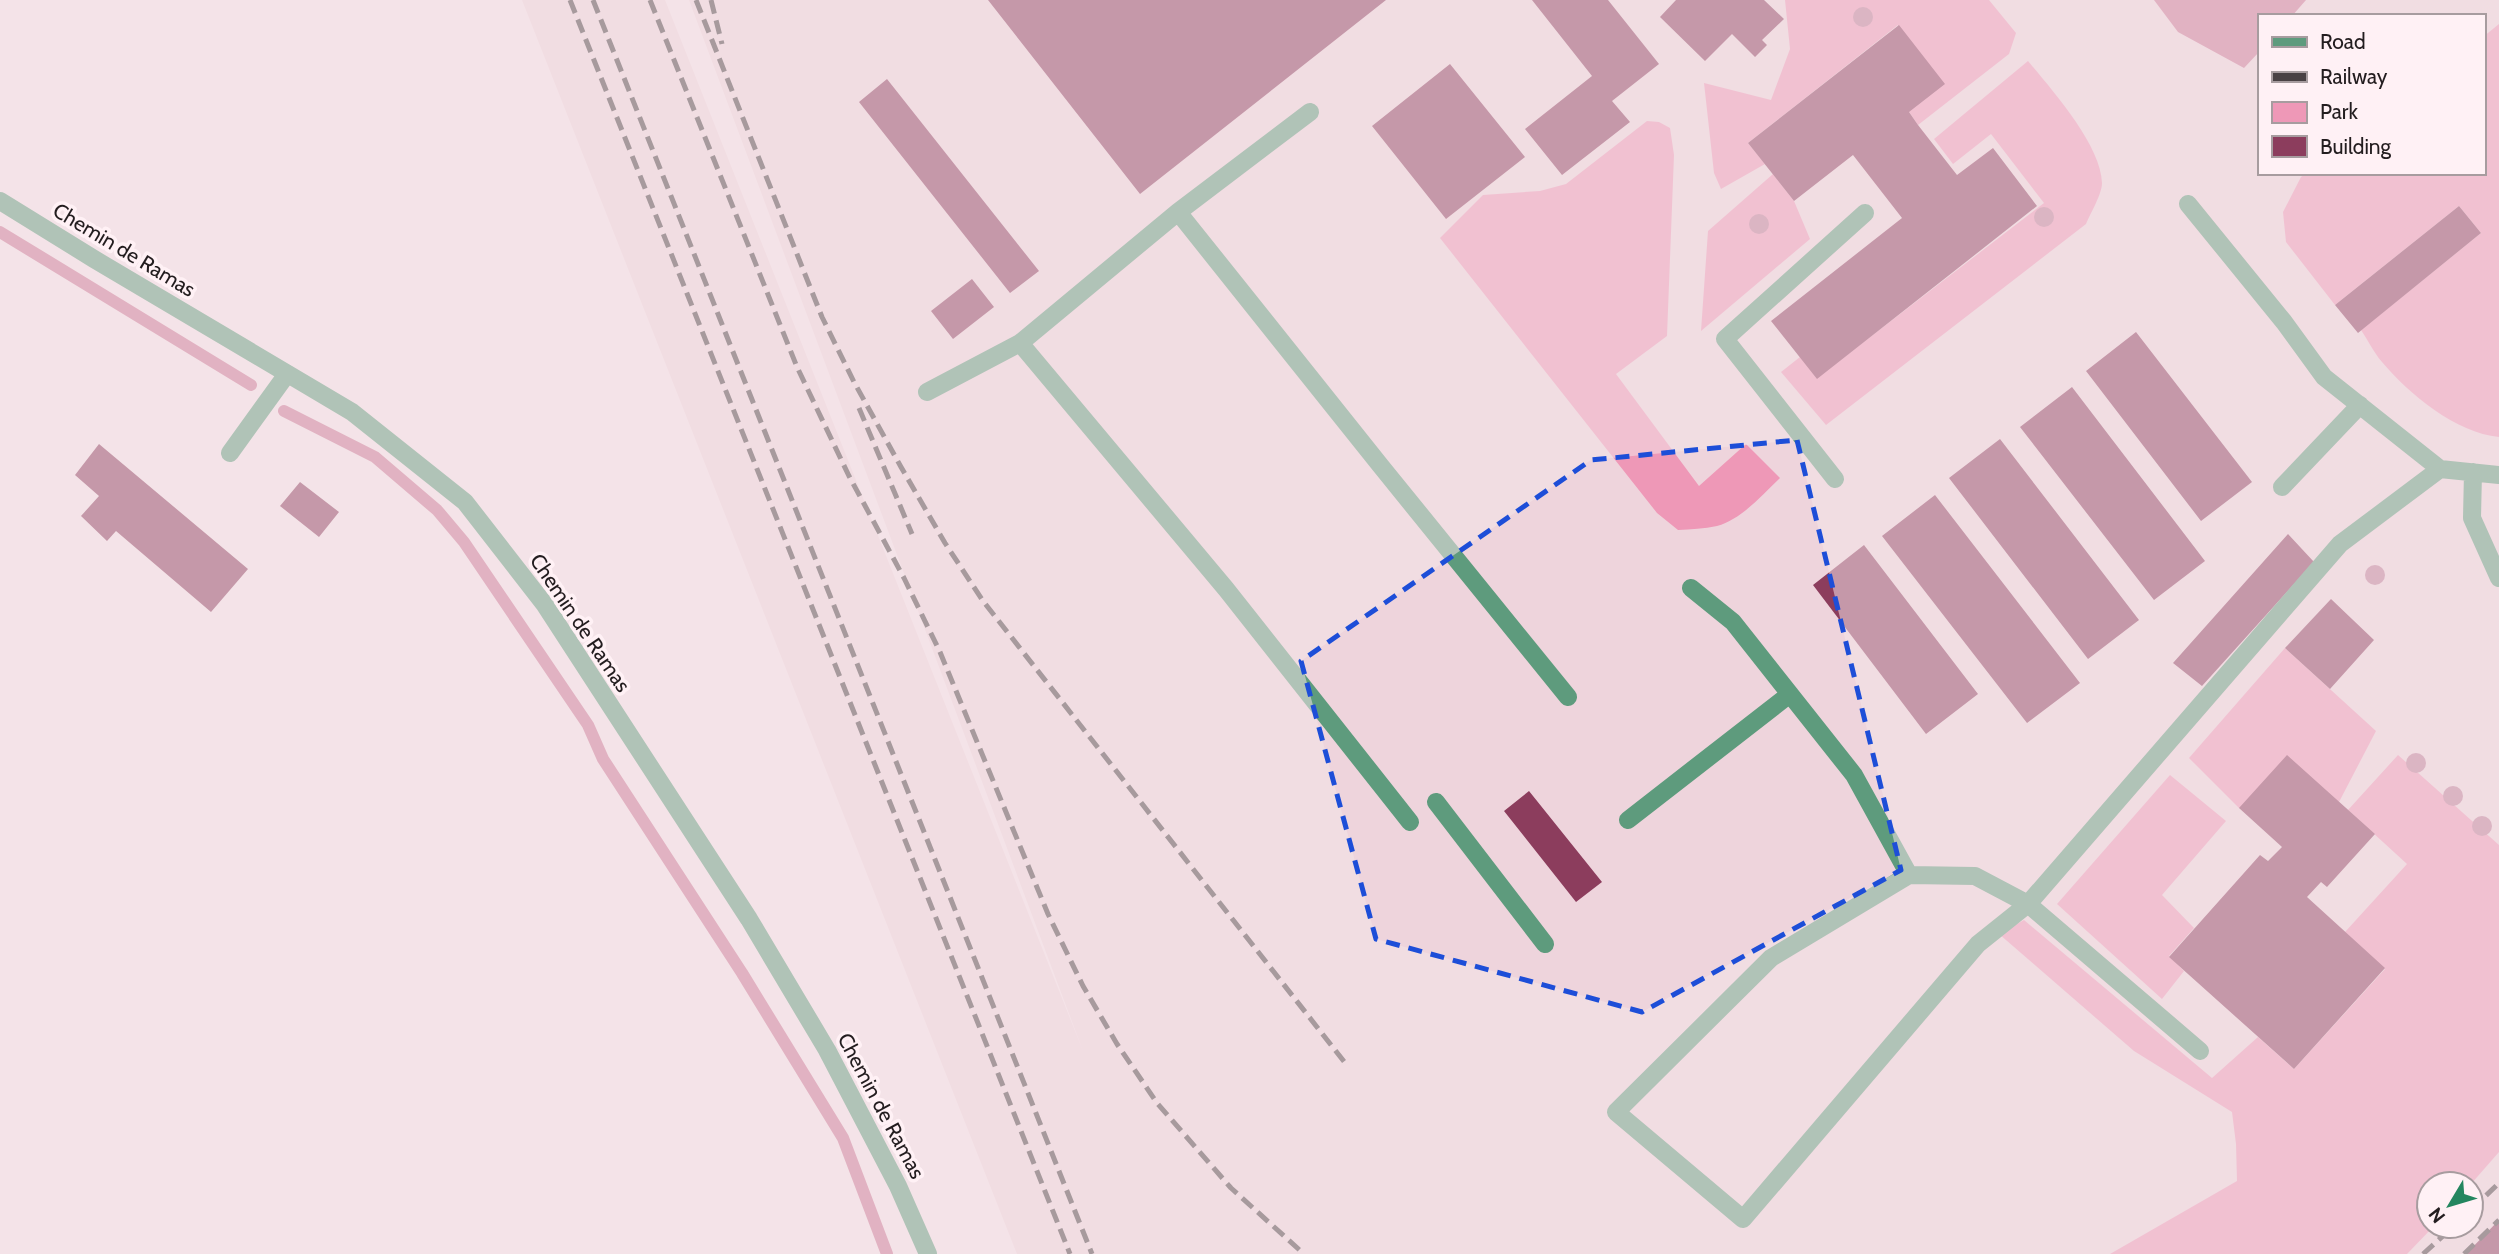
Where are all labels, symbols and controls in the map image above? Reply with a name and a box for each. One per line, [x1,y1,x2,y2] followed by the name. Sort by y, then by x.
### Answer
[2258,14,2485,175] legend
[2320,29,2366,54] text: Road
[2320,64,2388,89] text: Railway
[2320,99,2358,124] text: Park
[2320,134,2392,159] text: Building
[49,197,200,302] street label: Chemin de Ramas
[525,549,636,697] street label: Chemin de Ramas
[833,1029,930,1183] street label: Chemin de Ramas
[2415,1170,2485,1240] north arrow
[2424,1203,2450,1228] text: N

